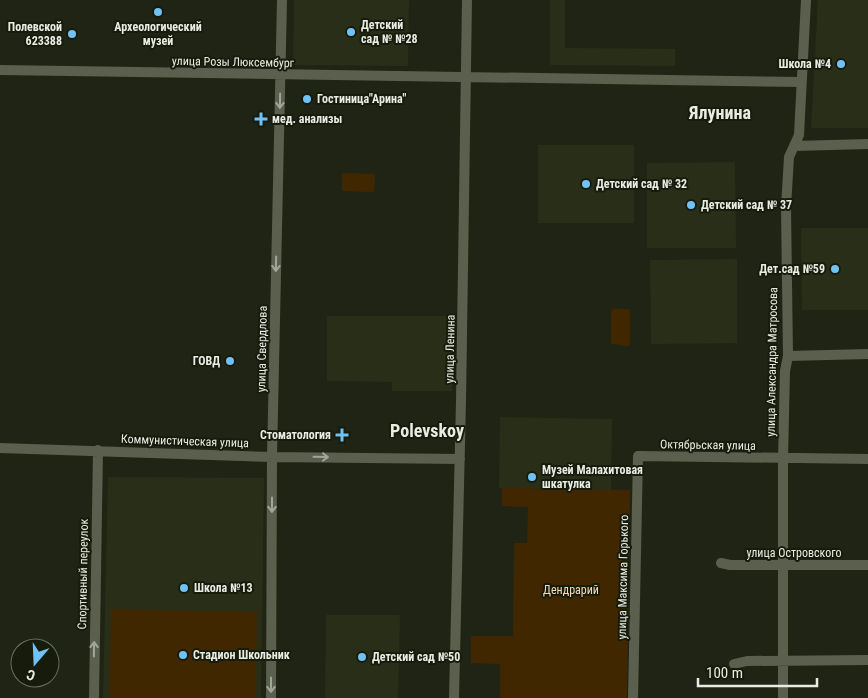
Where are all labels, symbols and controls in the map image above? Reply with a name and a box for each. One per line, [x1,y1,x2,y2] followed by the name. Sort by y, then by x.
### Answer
[152,6,164,18] marker: Археологический музей
[361,18,418,46] place label: Детский сад № №28
[8,20,62,48] place label: Полевской 623388
[114,20,202,48] place label: Археологический музей
[345,26,357,38] marker: Детский сад № №28
[66,28,78,40] marker: Полевской 623388
[172,54,295,70] street label: улица Розы Люксембург
[778,57,831,71] place label: Школа №4
[835,58,847,70] marker: Школа №4
[317,92,406,106] place label: Гостиница"Арина"
[275,93,284,109] one-way arrow
[301,93,313,105] marker: Гостиница"Арина"
[688,102,751,123] district label: Ялунина
[254,112,268,126] marker: мед. анализы
[272,112,342,126] place label: мед. анализы
[596,177,687,191] place label: Детский сад № 32
[580,178,592,190] marker: Детский сад № 32
[701,198,792,212] place label: Детский сад № 37
[685,199,697,211] marker: Детский сад № 37
[271,255,281,271] one-way arrow
[759,262,825,276] place label: Дет.сад №59
[829,263,841,275] marker: Дет.сад №59
[764,287,780,437] street label: улица Александра Матросова
[254,305,270,392] street label: улица Свердлова
[442,314,458,384] street label: улица Ленина
[193,354,220,368] place label: ГОВД
[224,355,236,367] marker: ГОВД
[390,420,464,441] district label: Polevskoy
[260,428,331,442] place label: Стоматология
[335,428,349,442] marker: Стоматология
[121,432,249,450] street label: Коммунистическая улица
[660,437,756,453] street label: Октябрьская улица
[312,453,328,462] one-way arrow
[542,463,643,491] place label: Музей Малахитовая шкатулка
[526,471,538,483] marker: Музей Малахитовая шкатулка
[267,497,277,513] one-way arrow
[615,515,631,639] street label: улица Максима Горького
[75,518,91,629] street label: Спортивный переулок
[746,546,842,560] street label: улица Островского
[194,581,253,595] place label: Школа №13
[178,582,190,594] marker: Школа №13
[543,583,599,597] park label: Дендрарий
[10,638,60,688] north arrow
[90,642,99,658] one-way arrow
[193,648,290,662] place label: Стадион Школьник
[177,649,189,661] marker: Стадион Школьник
[372,650,460,664] place label: Детский сад №50
[356,651,368,663] marker: Детский сад №50
[698,656,817,688] scale bar
[706,664,743,682] text: 100 m
[24,666,37,684] text: С
[266,677,276,693] one-way arrow

